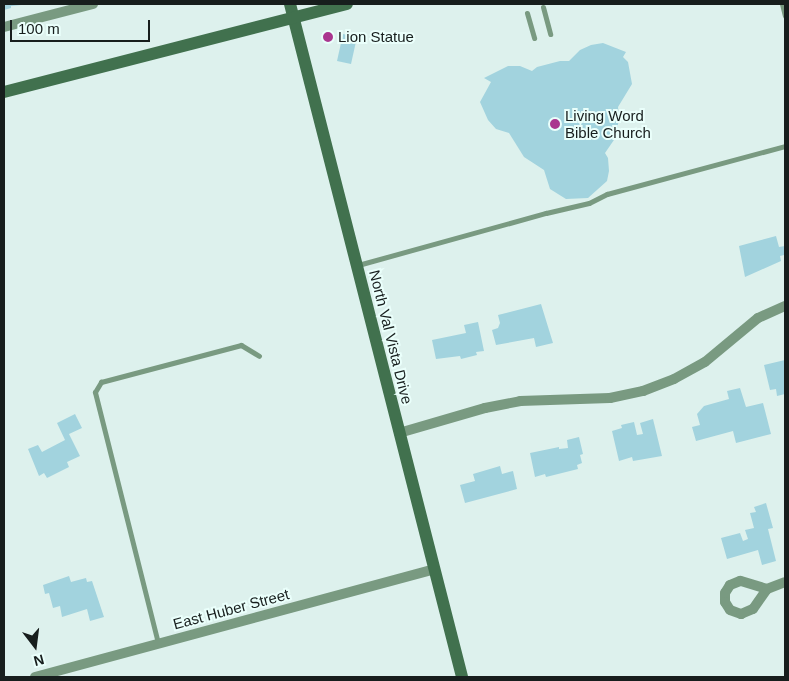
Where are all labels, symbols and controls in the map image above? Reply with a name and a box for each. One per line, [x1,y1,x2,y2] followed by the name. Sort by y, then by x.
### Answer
[12,10,152,42] scale bar
[18,20,60,37] text: 100 m
[338,28,414,46] place label: Lion Statue
[322,31,334,43] marker: Lion Statue
[565,106,651,141] place label: Living Word Bible Church
[549,118,561,130] marker: Living Word Bible Church
[366,268,416,406] street label: North Val Vista Drive
[171,585,291,633] street label: East Huber Street
[10,621,60,671] north arrow
[32,651,46,670] text: N

